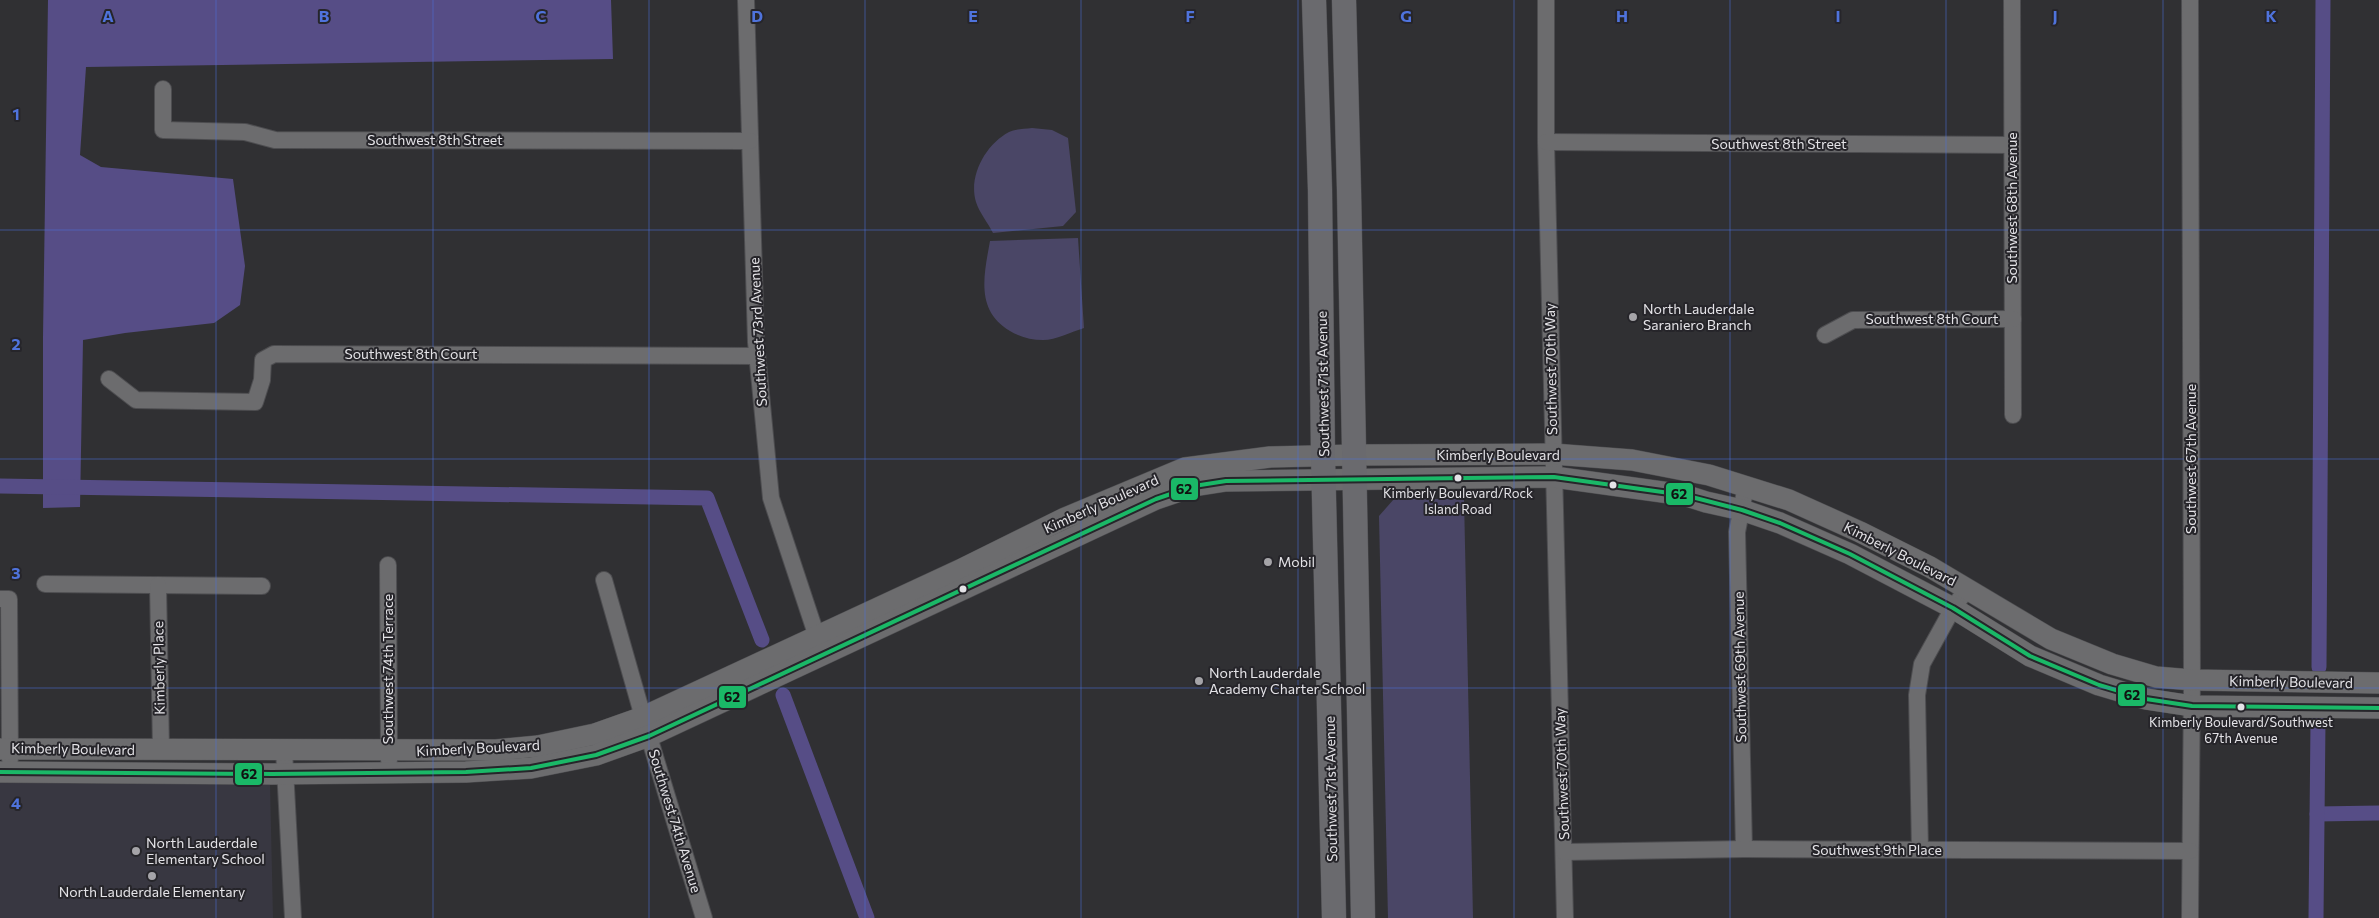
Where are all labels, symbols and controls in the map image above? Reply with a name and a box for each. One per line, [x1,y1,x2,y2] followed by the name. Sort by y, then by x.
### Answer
[102,6,114,25] text: A
[319,6,330,25] text: B
[536,6,547,25] text: C
[751,6,763,25] text: D
[968,6,978,25] text: E
[1185,6,1195,25] text: F
[1400,6,1412,25] text: G
[1616,6,1628,25] text: H
[1835,6,1841,25] text: I
[2052,6,2058,25] text: J
[2265,6,2277,25] text: K
[12,104,20,123] text: 1
[367,131,503,148] street label: Southwest 8th Street
[2003,132,2020,284] street label: Southwest 68th Avenue
[1711,135,1847,152] street label: Southwest 8th Street
[745,257,770,407] street label: Southwest 73rd Avenue
[1643,300,1754,333] place label: North Lauderdale Saraniero Branch
[1541,303,1560,435] street label: Southwest 70th Way
[1865,310,1999,327] street label: Southwest 8th Court
[1313,311,1332,457] street label: Southwest 71st Avenue
[1627,311,1639,323] marker: North Lauderdale Saraniero Branch
[11,334,21,353] text: 2
[344,345,478,362] street label: Southwest 8th Court
[2182,384,2199,534] street label: Southwest 67th Avenue
[1436,446,1560,463] street label: Kimberly Boulevard
[1041,471,1161,536] street label: Kimberly Boulevard
[1453,473,1463,483] marker: Kimberly Boulevard/Rock Island Road
[1170,477,1199,501] line badge: 62
[1176,480,1192,497] text: 62
[1608,480,1618,490] unlabelled marker
[1665,482,1694,506] line badge: 62
[1383,485,1533,517] place label: Kimberly Boulevard/Rock Island Road
[1671,485,1687,502] text: 62
[1841,518,1959,589] street label: Kimberly Boulevard
[1278,553,1315,570] place label: Mobil
[1262,556,1274,568] marker: Mobil
[11,563,21,582] text: 3
[958,584,968,594] unlabelled marker
[1730,591,1749,743] street label: Southwest 69th Avenue
[379,594,396,744] street label: Southwest 74th Terrace
[149,621,168,715] street label: Kimberly Place
[1209,664,1365,697] place label: North Lauderdale Academy Charter School
[2229,672,2353,691] street label: Kimberly Boulevard
[1193,675,1205,687] marker: North Lauderdale Academy Charter School
[2117,683,2146,707] line badge: 62
[718,685,747,709] line badge: 62
[2124,686,2140,703] text: 62
[724,688,740,705] text: 62
[2236,702,2246,712] marker: Kimberly Boulevard/Southwest 67th Avenue
[1551,708,1572,840] street label: Southwest 70th Way
[2149,714,2333,746] place label: Kimberly Boulevard/Southwest 67th Avenue
[1321,716,1340,862] street label: Southwest 71st Avenue
[416,736,540,759] street label: Kimberly Boulevard
[11,739,135,758] street label: Kimberly Boulevard
[646,747,705,895] street label: Southwest 74th Avenue
[234,762,263,786] line badge: 62
[241,765,257,782] text: 62
[11,793,21,812] text: 4
[146,834,265,867] place label: North Lauderdale Elementary School
[1812,841,1942,858] street label: Southwest 9th Place
[130,845,142,857] marker: North Lauderdale Elementary School
[146,870,158,882] marker: North Lauderdale Elementary
[59,883,245,900] place label: North Lauderdale Elementary

